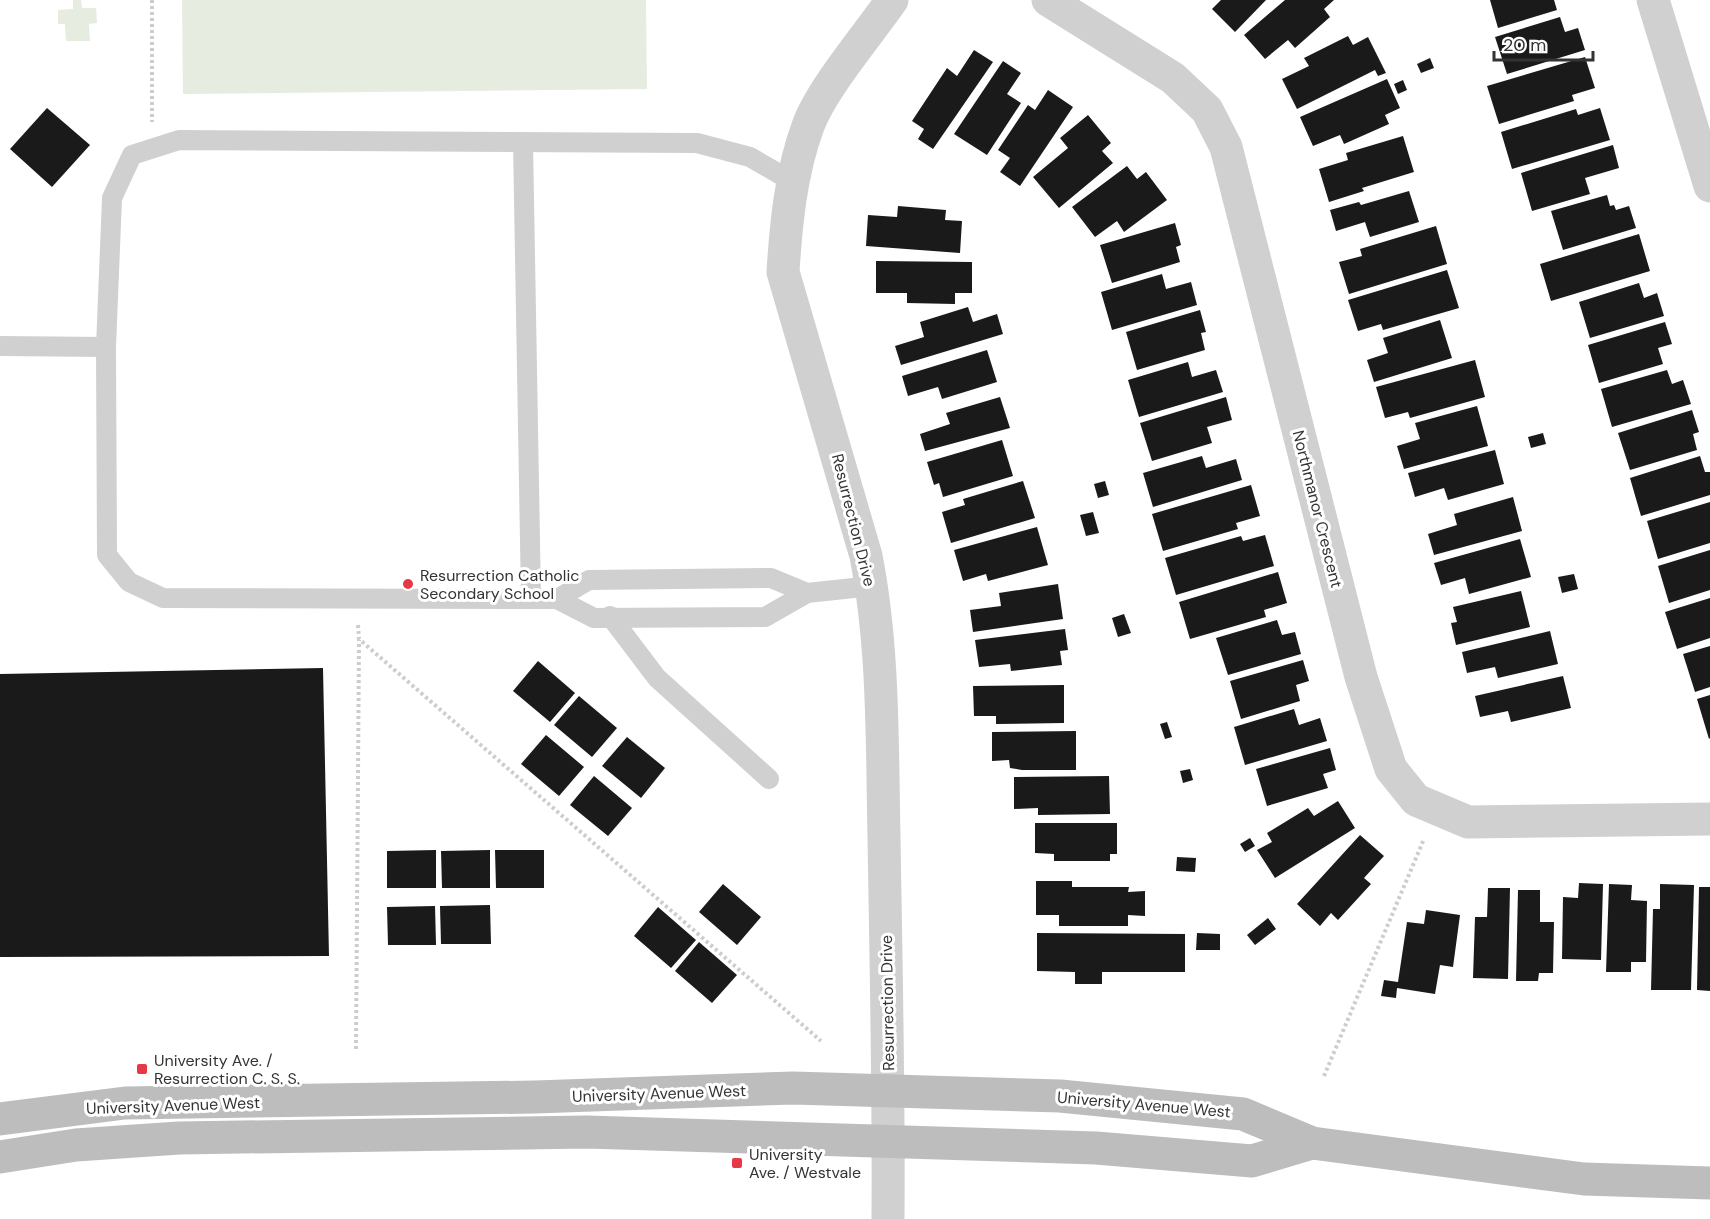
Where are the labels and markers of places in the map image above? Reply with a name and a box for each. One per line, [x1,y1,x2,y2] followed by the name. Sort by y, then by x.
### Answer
[420,565,579,604] place label: Resurrection Catholic Secondary School
[401,577,415,591] marker: Resurrection Catholic Secondary School
[154,1050,300,1089] place label: University Ave. / Resurrection C. S. S.
[135,1062,149,1076] marker: University Ave. / Resurrection C. S. S.
[749,1144,861,1183] place label: University Ave. / Westvale
[730,1156,744,1170] marker: University Ave. / Westvale

